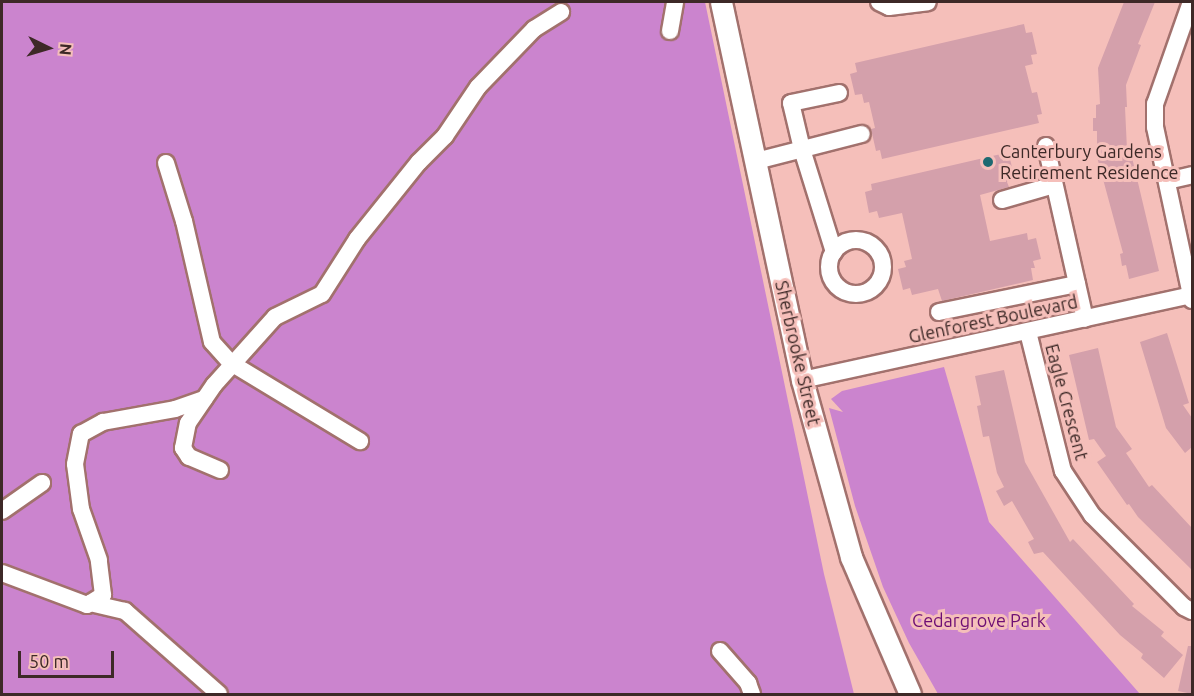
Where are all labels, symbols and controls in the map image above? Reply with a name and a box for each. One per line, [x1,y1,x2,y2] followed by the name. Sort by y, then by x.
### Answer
[18,18,78,78] north arrow
[56,43,75,56] text: N
[1000,141,1179,184] place label: Canterbury Gardens Retirement Residence
[981,155,995,169] marker: Canterbury Gardens Retirement Residence
[771,278,825,428] street label: Sherbrooke Street
[907,291,1079,347] street label: Glenforest Boulevard
[1041,341,1093,463] street label: Eagle Crescent
[912,609,1046,631] park label: Cedargrove Park
[21,639,117,677] scale bar
[29,651,69,671] text: 50 m

